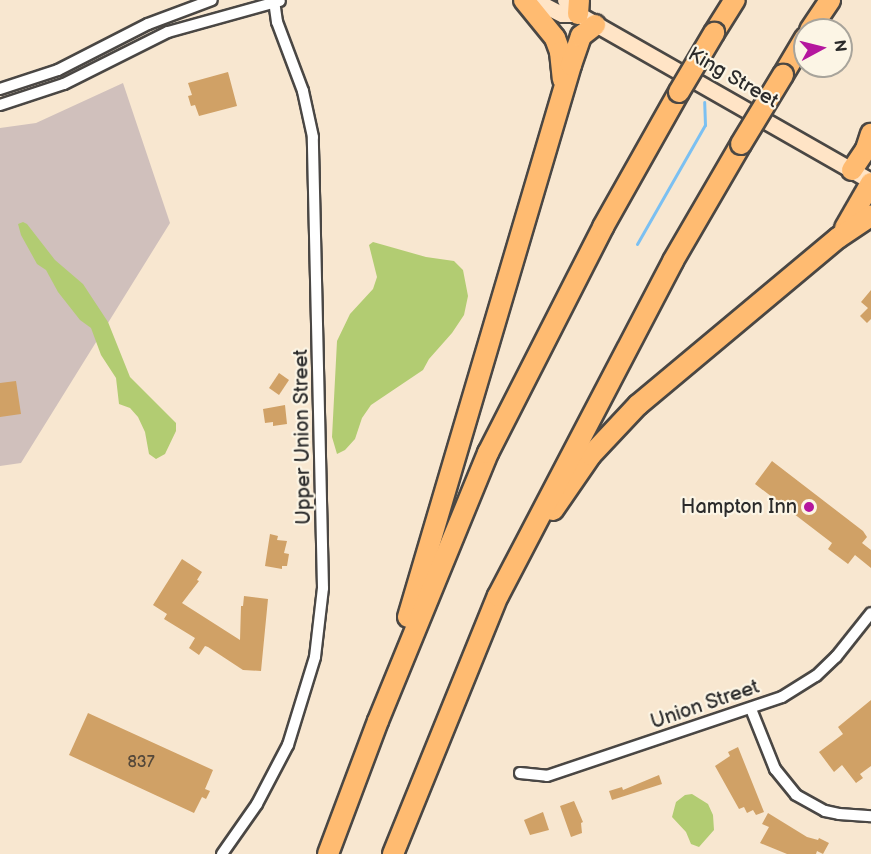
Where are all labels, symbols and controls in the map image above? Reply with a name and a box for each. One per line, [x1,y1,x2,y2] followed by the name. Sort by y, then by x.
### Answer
[793,18,853,78] north arrow
[829,39,850,53] text: N
[683,42,783,114] street label: King Street
[289,349,317,525] street label: Upper Union Street
[681,495,797,519] place label: Hampton Inn
[802,500,816,514] marker: Hampton Inn
[647,675,763,735] street label: Union Street
[127,753,155,773] house number: 837

